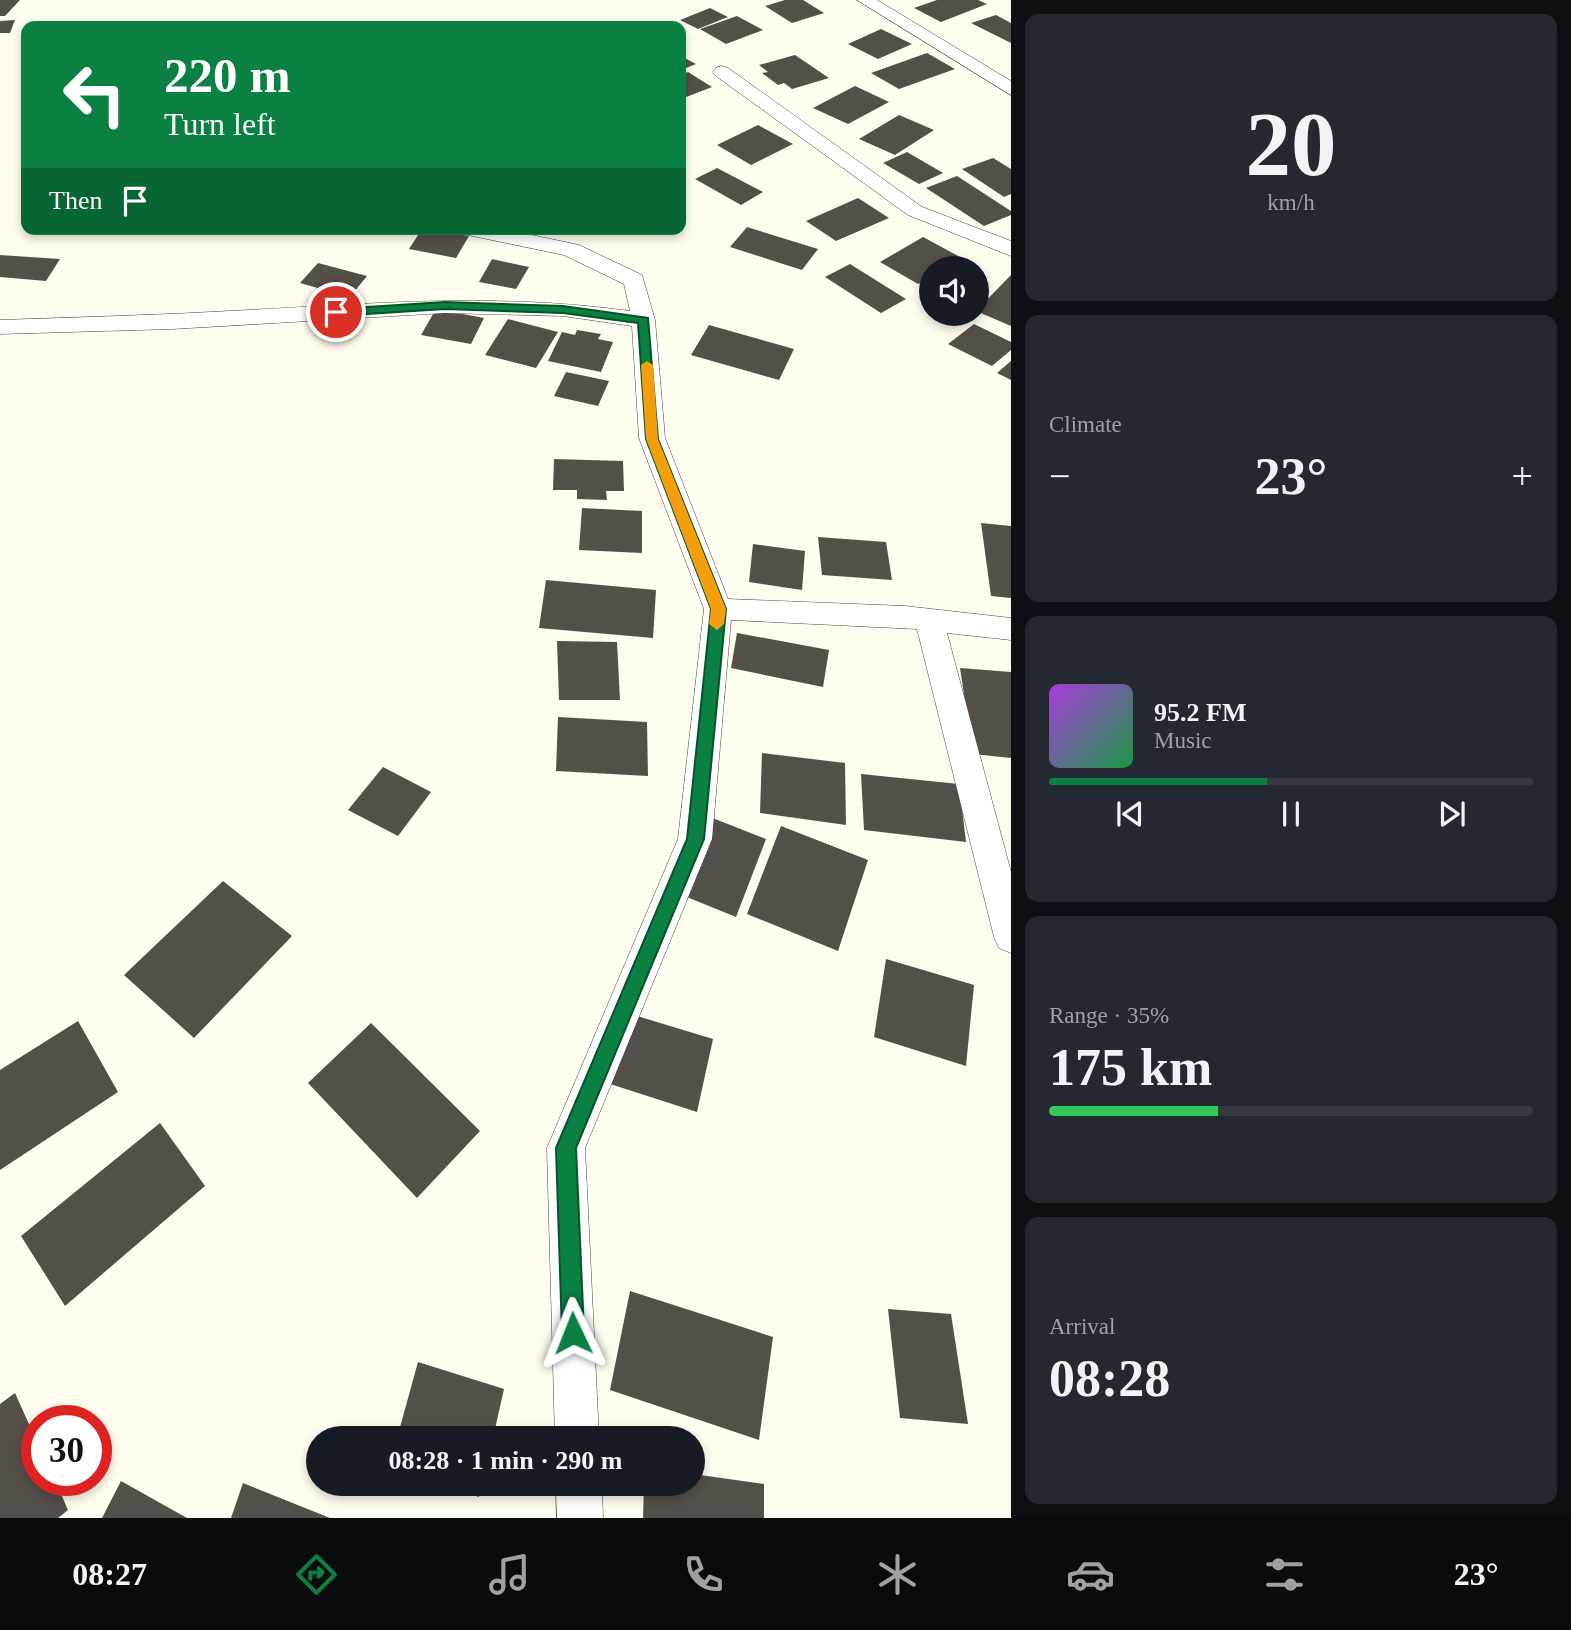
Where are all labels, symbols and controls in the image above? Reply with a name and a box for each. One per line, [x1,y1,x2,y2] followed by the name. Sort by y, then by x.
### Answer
[164,48,291,103] text: 220 m
[49,49,140,140] icon: left
[1246,94,1337,195] text: 20
[164,106,276,142] text: Turn left
[116,182,154,220] icon: arrive
[49,186,102,215] text: Then
[1267,190,1315,215] text: km/h
[919,256,989,326] map controls
[919,256,989,326] button: sound
[306,282,366,342] pin
[317,293,355,331] icon: arrive
[1049,412,1122,437] text: Climate
[1255,448,1327,505] text: 23°
[1049,455,1070,497] text: −
[1512,455,1533,497] text: +
[1154,698,1246,727] text: 95.2 FM
[1154,728,1212,753] text: Music
[1111,795,1149,833] icon: previous
[1272,795,1310,833] icon: pause
[1433,795,1471,833] icon: next
[1049,1003,1169,1028] text: Range · 35%
[1049,1039,1212,1096] text: 175 km
[536,1296,610,1370] position arrow
[1049,1314,1115,1339] text: Arrival
[1049,1350,1170,1407] text: 08:28
[21,1405,112,1496] speed limit sign: 30
[389,1446,623,1475] text: 08:28 · 1 min · 290 m
[292,1550,341,1599] icon: directions
[485,1550,534,1599] icon: music
[679,1550,728,1599] icon: phone
[873,1550,922,1599] icon: climate
[1066,1550,1115,1599] icon: car
[1260,1550,1309,1599] icon: filters
[72,1556,147,1592] text: 08:27
[1454,1556,1499,1592] text: 23°

